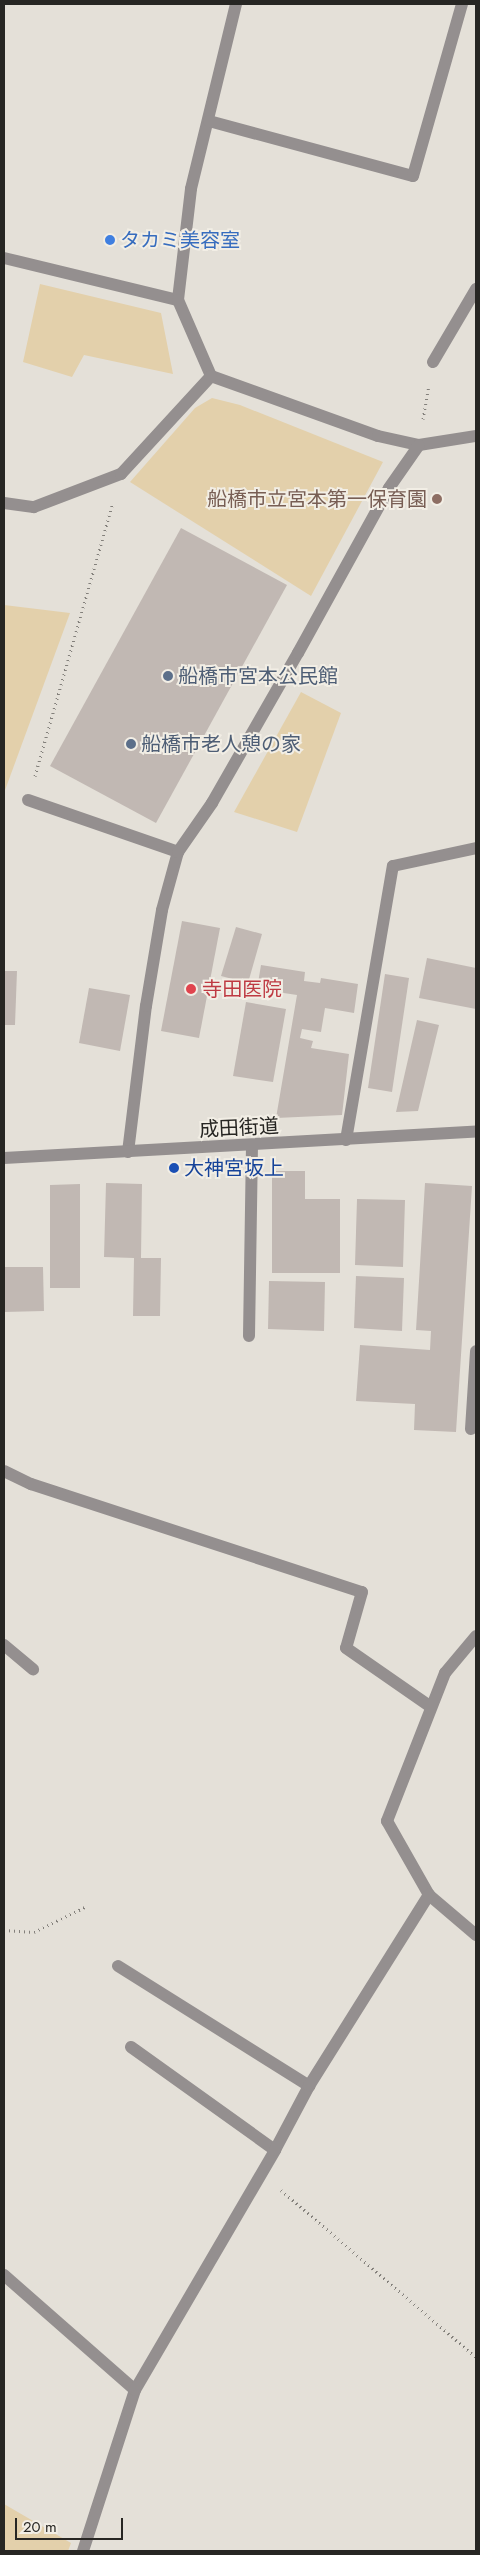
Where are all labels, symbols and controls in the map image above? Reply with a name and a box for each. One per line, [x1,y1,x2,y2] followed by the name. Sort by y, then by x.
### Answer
[120,228,240,252] place label: タカミ美容室
[104,234,116,246] marker: タカミ美容室
[207,487,427,511] place label: 船橋市立宮本第一保育園
[431,493,443,505] marker: 船橋市立宮本第一保育園
[178,664,338,688] place label: 船橋市宮本公民館
[162,670,174,682] marker: 船橋市宮本公民館
[141,732,301,756] place label: 船橋市老人憩の家
[125,738,137,750] marker: 船橋市老人憩の家
[202,977,282,1001] place label: 寺田医院
[184,982,198,996] marker: 寺田医院
[198,1114,280,1142] street label: 成田街道
[184,1156,284,1180] place label: 大神宮坂上
[168,1162,180,1174] marker: 大神宮坂上
[18,2508,125,2540] scale bar
[23,2516,57,2538] text: 20 m

